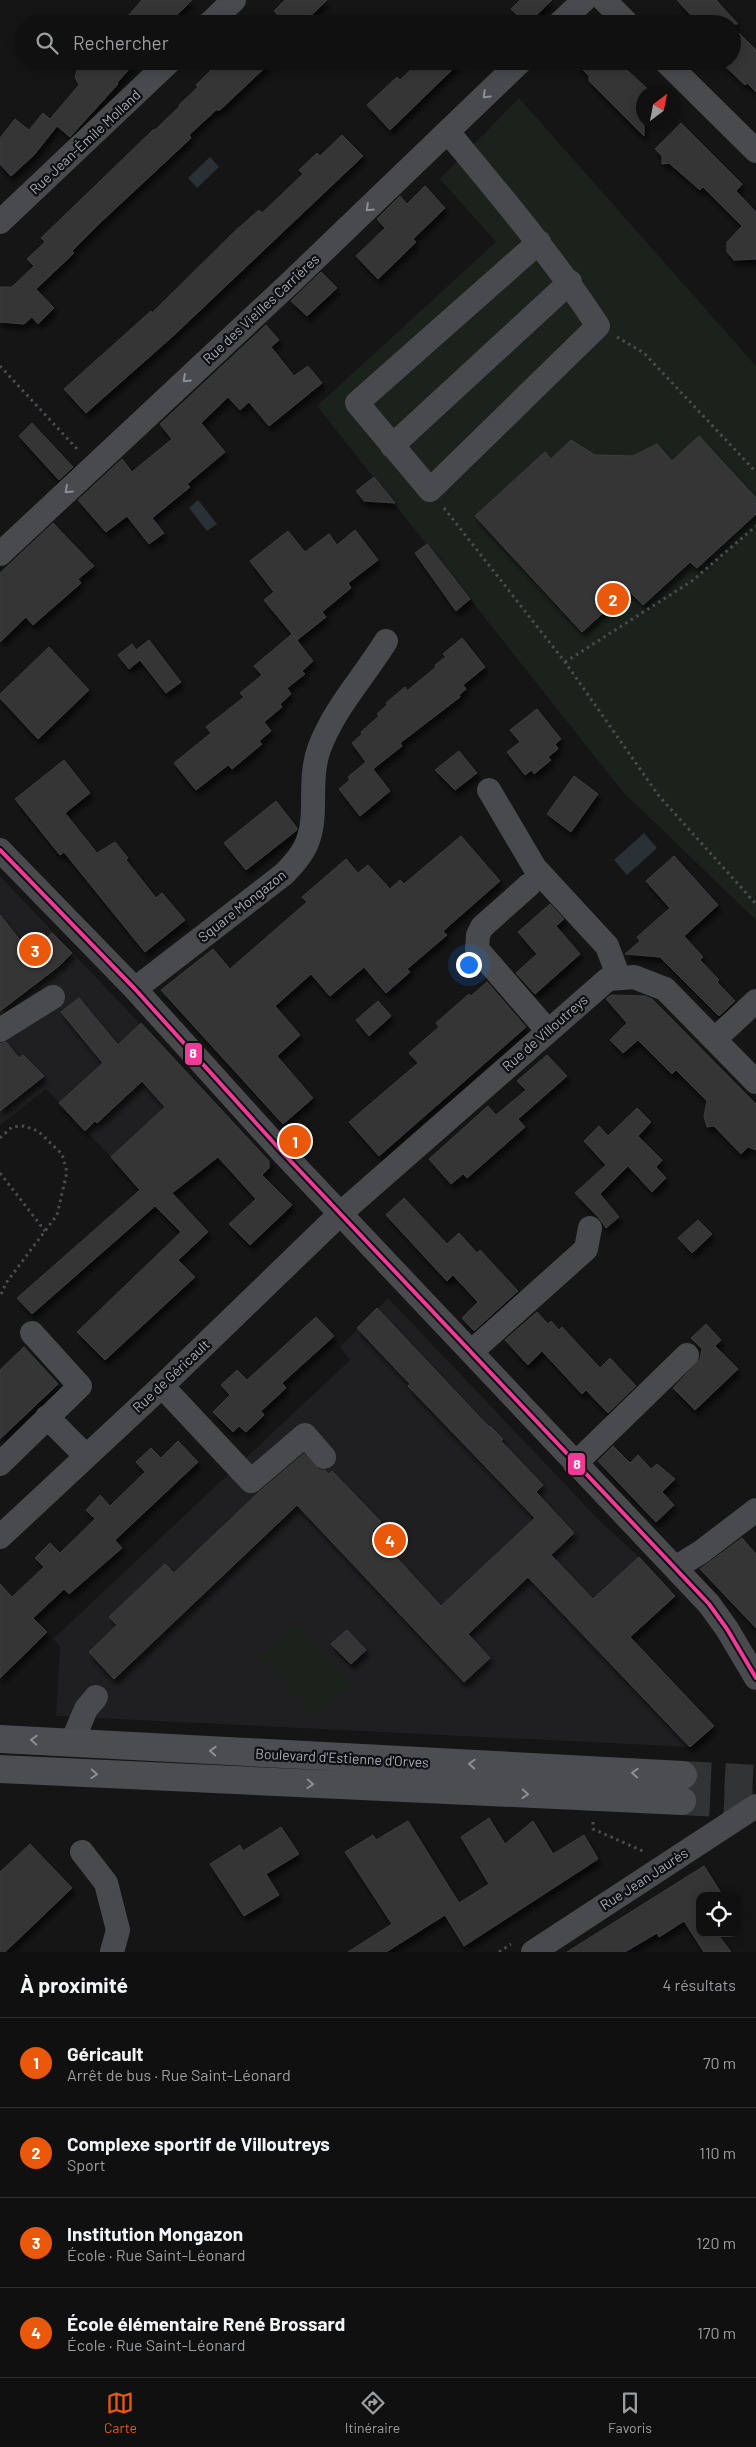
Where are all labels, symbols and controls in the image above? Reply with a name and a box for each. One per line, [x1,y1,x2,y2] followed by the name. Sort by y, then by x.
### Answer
[15,15,741,70] search box
[33,29,61,57] icon: search
[73,31,169,54] text: Rechercher
[636,85,681,130] north arrow
[26,86,144,197] street label: Rue Jean-Émile Molland
[483,89,492,98] one-way arrow
[365,202,374,211] one-way arrow
[199,250,323,367] street label: Rue des Vieilles Carrières
[183,373,192,382] one-way arrow
[64,484,73,493] one-way arrow
[597,580,629,618] pin: 2
[194,866,289,945] street label: Square Mongazon
[19,931,51,969] pin: 3
[456,952,482,978] your location
[498,991,591,1074] street label: Rue de Villoutreys
[184,1042,203,1066] line badge: 8
[189,1044,197,1061] text: 8
[279,1122,311,1160] pin: 1
[129,1336,213,1416] street label: Rue de Géricault
[567,1452,586,1476] line badge: 8
[573,1455,581,1472] text: 8
[374,1521,406,1559] pin: 4
[29,1735,37,1746] one-way arrow
[255,1744,429,1771] street label: Boulevard d'Estienne d'Orves
[209,1745,217,1756] one-way arrow
[468,1759,476,1770] one-way arrow
[631,1767,639,1778] one-way arrow
[90,1768,98,1779] one-way arrow
[306,1778,314,1789] one-way arrow
[521,1788,529,1799] one-way arrow
[597,1844,691,1913] street label: Rue Jean Jaurès
[696,1892,741,1937] map controls
[696,1892,741,1937] button: locate
[20,1972,128,1997] text: À proximité
[662,1975,736,1994] text: 4 résultats
[67,2042,144,2065] text: Géricault
[33,2053,39,2072] text: 1
[703,2053,736,2072] text: 70 m
[67,2065,291,2084] text: Arrêt de bus · Rue Saint-Léonard
[67,2132,330,2155] text: Complexe sportif de Villoutreys
[32,2143,40,2162] text: 2
[699,2143,736,2162] text: 110 m
[67,2155,106,2174] text: Sport
[67,2222,243,2245] text: Institution Mongazon
[32,2233,40,2252] text: 3
[696,2233,736,2252] text: 120 m
[67,2245,245,2264] text: École · Rue Saint-Léonard
[67,2312,345,2335] text: École élémentaire René Brossard
[31,2323,41,2342] text: 4
[697,2323,736,2342] text: 170 m
[67,2335,245,2354] text: École · Rue Saint-Léonard
[104,2389,137,2436] tab: Carte
[345,2389,400,2436] tab: Itinéraire
[608,2389,652,2436] tab: Favoris

